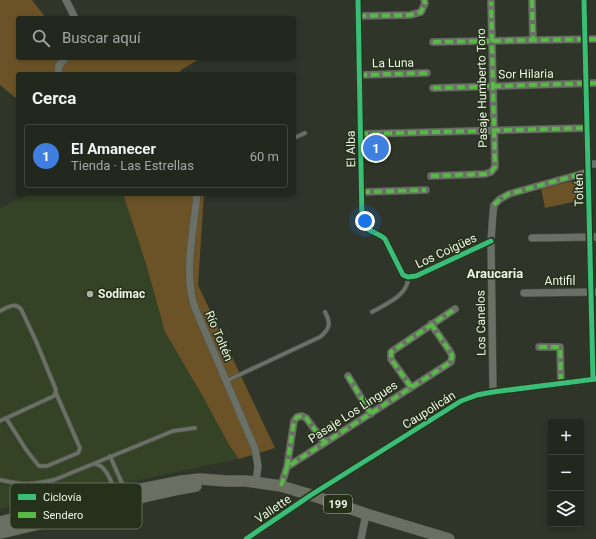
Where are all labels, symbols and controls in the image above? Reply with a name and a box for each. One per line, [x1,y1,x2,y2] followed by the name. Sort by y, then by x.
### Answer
[16,16,296,60] search box
[30,27,52,49] icon: search
[474,28,490,148] street label: Pasaje Humberto Toro
[62,29,141,47] text: Buscar aquí
[372,56,414,70] street label: La Luna
[498,67,554,81] street label: Sor Hilaria
[32,88,76,108] text: Cerca
[344,131,358,167] street label: El Alba
[363,133,389,163] pin: 1
[71,140,156,158] text: El Amanecer
[42,149,50,164] text: 1
[250,149,279,164] text: 60 m
[71,158,194,173] text: Tienda · Las Estrellas
[572,173,586,207] street label: Toltén
[355,211,375,231] your location
[413,231,479,271] street label: Los Coigües
[467,266,523,281] district label: Araucaria
[545,274,575,288] street label: Antifil
[98,287,145,301] place label: Sodimac
[85,289,95,299] marker: Sodimac
[473,290,489,356] street label: Los Canelos
[202,309,236,363] street label: Río Toltén
[306,378,400,446] street label: Pasaje Los Lingues
[400,388,458,432] street label: Caupolicán
[548,419,584,527] map controls
[548,419,584,455] button: +
[548,455,584,491] button: −
[10,483,142,529] legend
[43,491,82,504] text: Ciclovía
[548,491,584,527] button: layers
[252,492,294,526] street label: Vallette
[324,495,352,513] road number: 199
[43,509,83,522] text: Sendero

